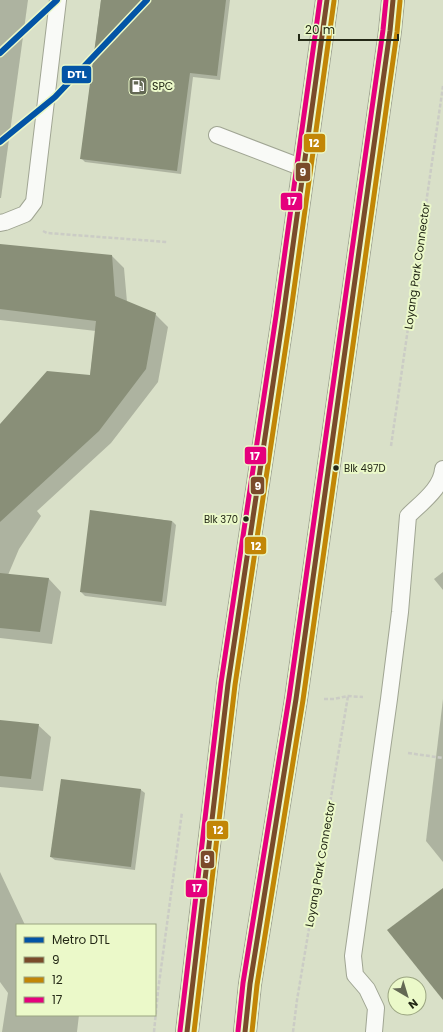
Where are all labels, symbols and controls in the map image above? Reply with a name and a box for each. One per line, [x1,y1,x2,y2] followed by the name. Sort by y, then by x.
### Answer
[299,16,398,42] scale bar
[305,21,335,38] text: 20 m
[61,65,92,84] line badge: DTL
[67,66,88,82] text: DTL
[127,75,149,97] fuel station icon: SPC
[152,78,173,94] place label: SPC
[303,133,326,153] line badge: 12
[309,135,319,151] text: 12
[295,162,311,182] line badge: 9
[300,164,307,180] text: 9
[280,192,303,211] line badge: 17
[287,193,297,209] text: 17
[400,202,434,330] street label: Loyang Park Connector
[244,446,267,465] line badge: 17
[250,448,260,464] text: 17
[344,461,386,476] place label: Blk 497D
[331,463,341,473] marker: Blk 497D
[250,476,265,495] line badge: 9
[255,478,262,494] text: 9
[204,512,238,527] place label: Blk 370
[241,514,251,524] marker: Blk 370
[244,536,267,555] line badge: 12
[251,538,261,554] text: 12
[301,800,339,928] street label: Loyang Park Connector
[206,820,229,840] line badge: 12
[213,822,223,838] text: 12
[200,850,215,869] line badge: 9
[204,851,211,867] text: 9
[185,879,208,898] line badge: 17
[192,880,202,896] text: 17
[16,924,156,1016] legend
[52,931,110,948] text: Metro DTL
[52,951,60,968] text: 9
[52,971,63,988] text: 12
[387,976,427,1016] north arrow
[52,991,63,1008] text: 17
[405,995,421,1013] text: N

